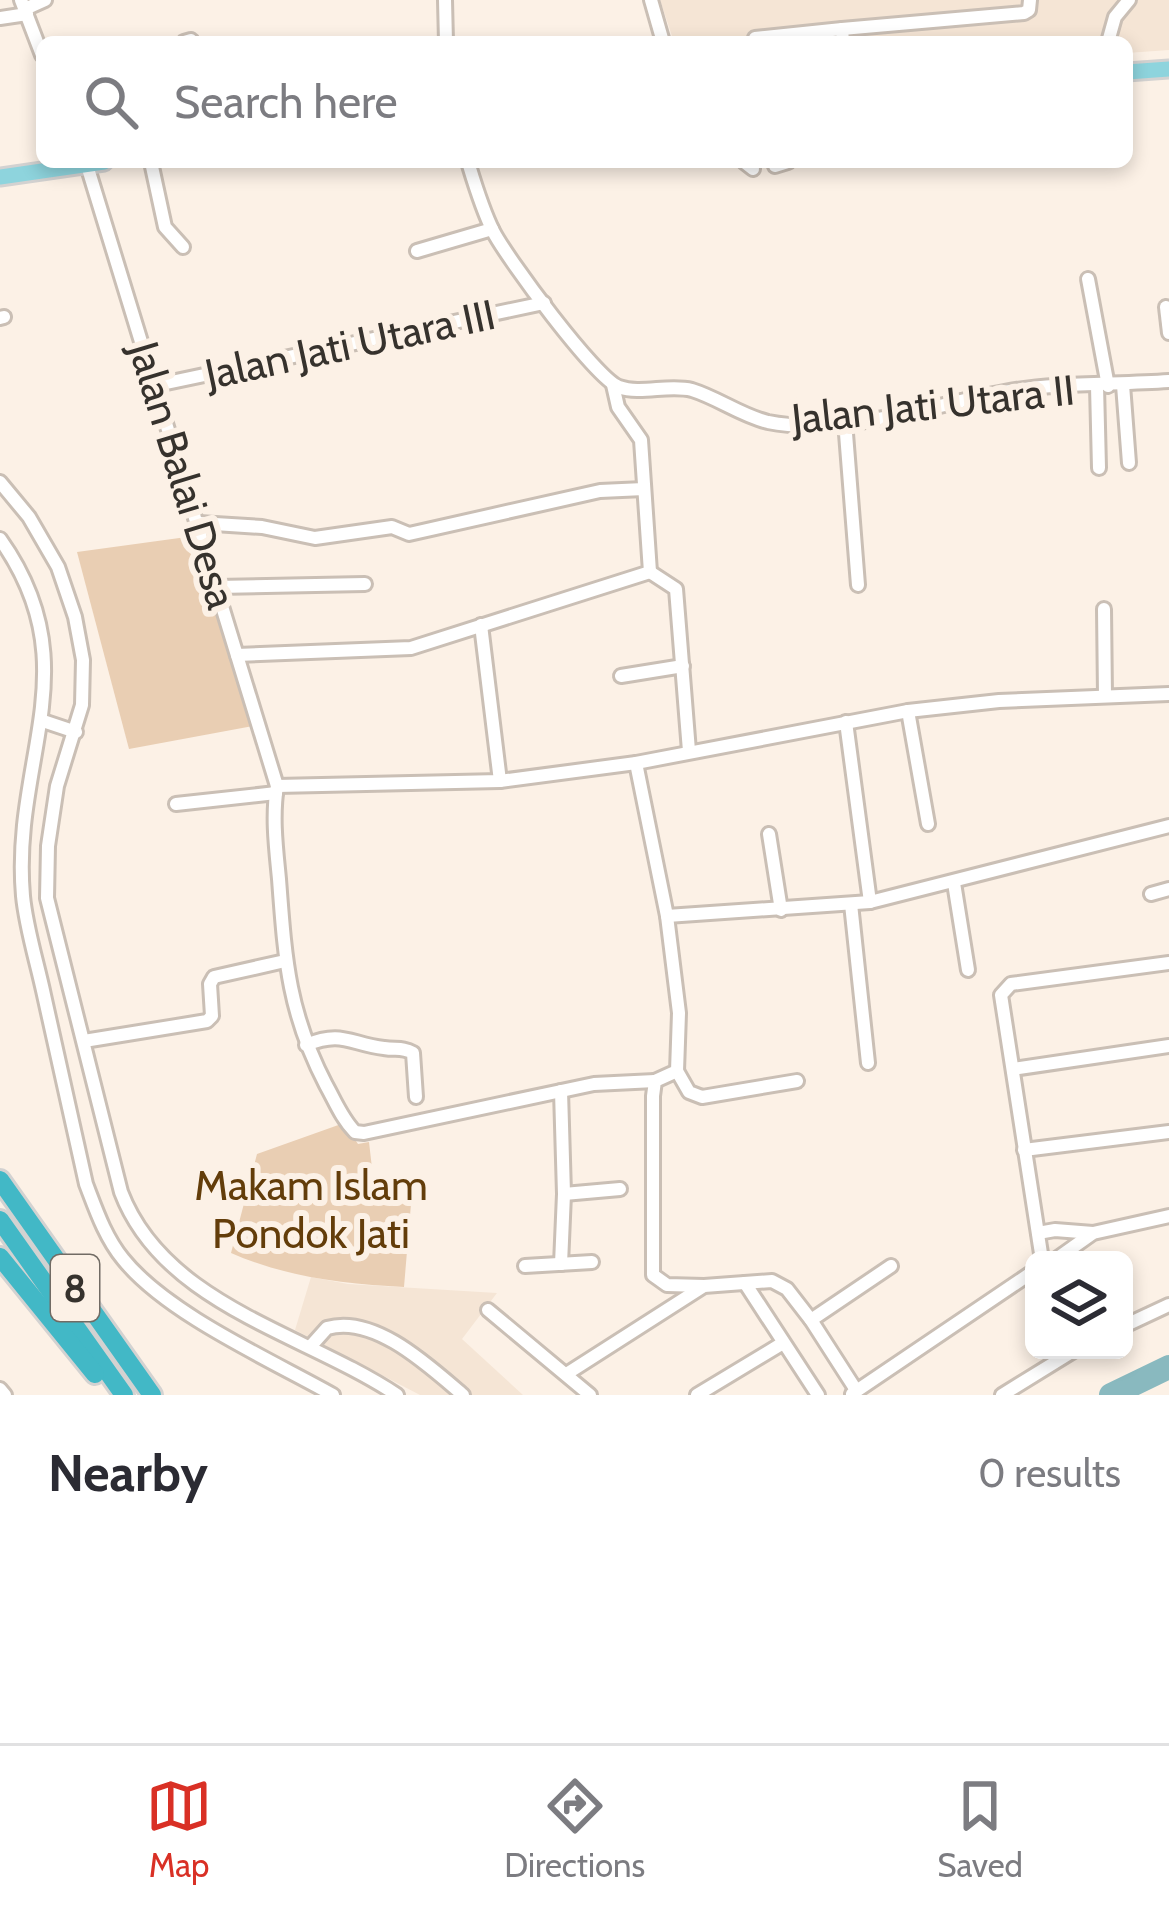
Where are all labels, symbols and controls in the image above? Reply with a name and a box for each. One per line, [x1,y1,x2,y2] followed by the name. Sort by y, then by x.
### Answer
[36,36,1133,168] search box
[78,69,144,135] icon: search
[174,75,398,129] text: Search here
[199,288,500,400] street label: Jalan Jati Utara III
[117,334,248,615] street label: Jalan Balai Desa
[788,363,1077,445] street label: Jalan Jati Utara II
[194,1159,428,1259] park label: Makam Islam Pondok Jati
[1025,1251,1133,1359] map controls
[1025,1251,1133,1359] button: layers
[51,1255,99,1321] road number: 8
[48,1442,208,1504] text: Nearby
[978,1449,1121,1497] text: 0 results
[146,1773,212,1885] tab: Map
[504,1773,645,1885] tab: Directions
[937,1773,1023,1885] tab: Saved

